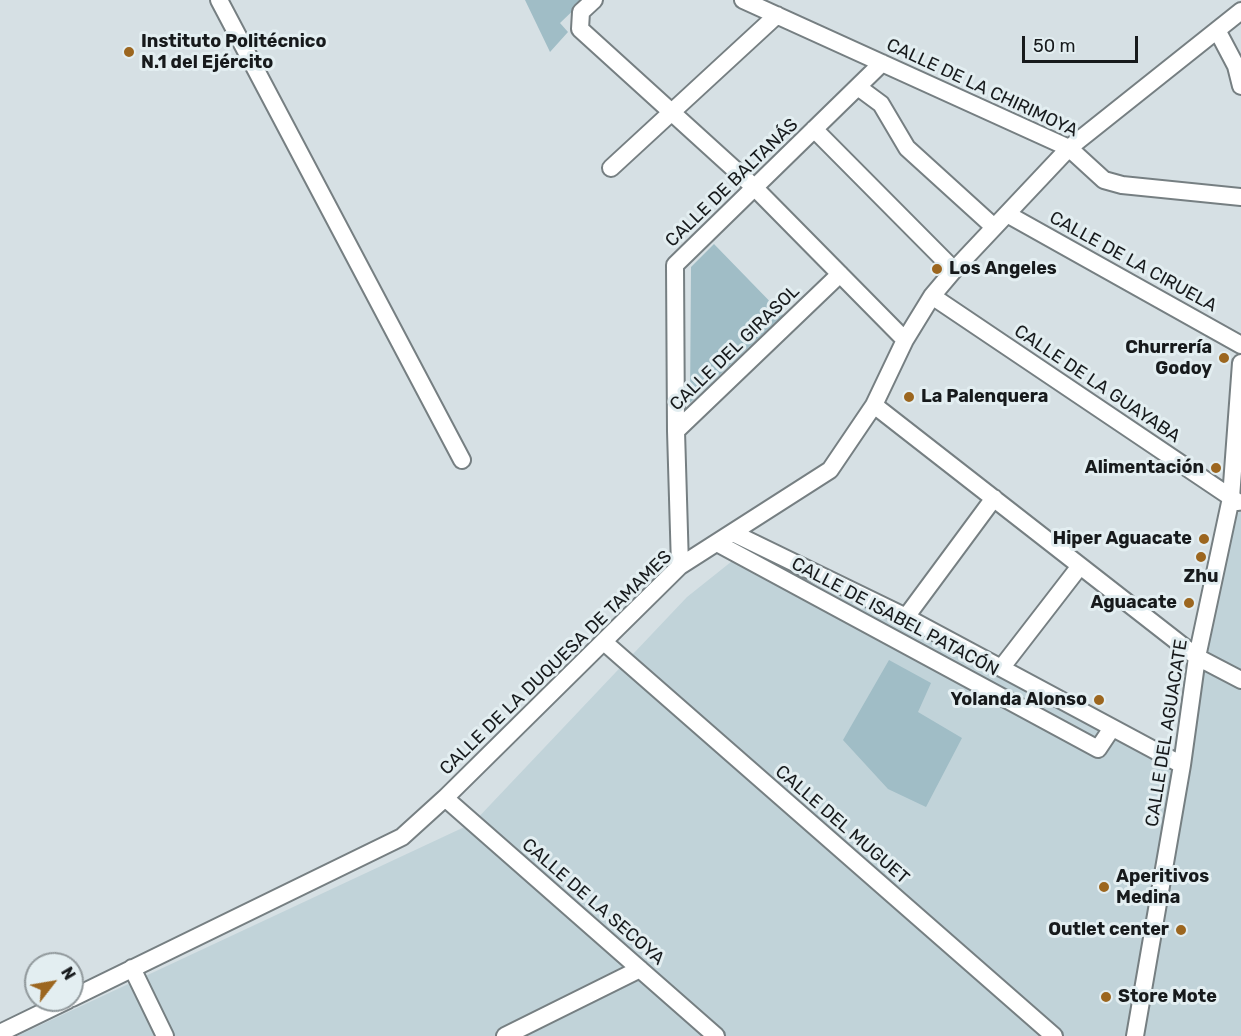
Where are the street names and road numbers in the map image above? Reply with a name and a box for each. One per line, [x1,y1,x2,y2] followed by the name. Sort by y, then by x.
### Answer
[883,34,1081,142] street label: CALLE DE LA CHIRIMOYA
[661,114,803,252] street label: CALLE DE BALTANÁS
[1045,207,1221,317] street label: CALLE DE LA CIRUELA
[666,281,804,415] street label: CALLE DEL GIRASOL
[1010,320,1184,448] street label: CALLE DE LA GUAYABA
[436,546,676,780] street label: CALLE DE LA DUQUESA DE TAMAMES
[788,553,1002,681] street label: CALLE DE ISABEL PATACÓN
[1142,638,1192,828] street label: CALLE DEL AGUACATE
[771,761,913,889] street label: CALLE DEL MUGUET
[517,834,669,970] street label: CALLE DE LA SECOYA

